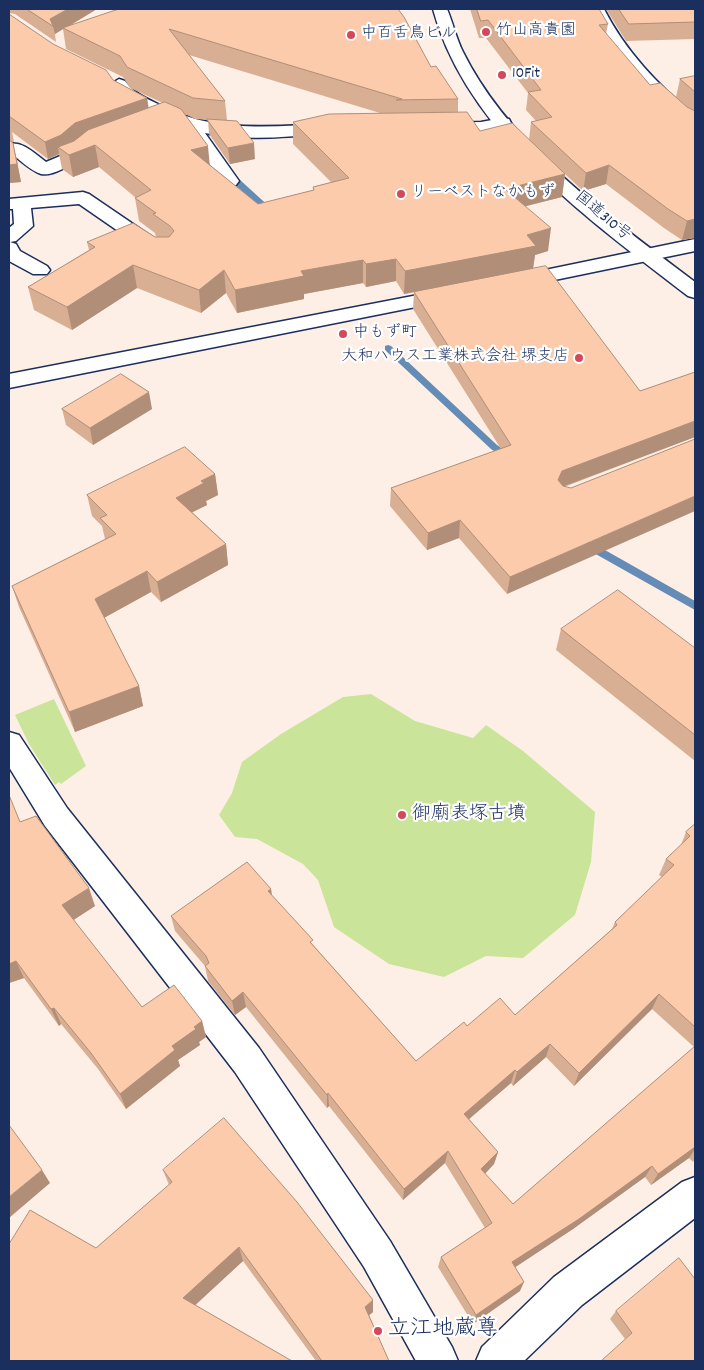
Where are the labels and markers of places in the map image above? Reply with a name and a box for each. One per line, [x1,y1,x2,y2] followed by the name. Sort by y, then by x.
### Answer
[496,22,576,42] place label: 竹山高貴園
[361,25,457,45] place label: 中百舌鳥ビル
[480,26,492,38] marker: 竹山高貴園
[345,29,357,41] marker: 中百舌鳥ビル
[512,65,540,85] place label: 10Fit
[496,69,508,81] marker: 10Fit
[411,184,555,204] place label: リーベストなかもず
[395,188,407,200] marker: リーベストなかもず
[353,324,417,344] place label: 中もず町
[337,328,349,340] marker: 中もず町
[341,348,569,368] place label: 大和ハウス工業株式会社 堺支店
[573,352,585,364] marker: 大和ハウス工業株式会社 堺支店
[412,804,526,826] place label: 御廟表塚古墳
[396,809,408,821] marker: 御廟表塚古墳
[388,1318,498,1344] place label: 立江地蔵尊
[372,1325,384,1337] marker: 立江地蔵尊

